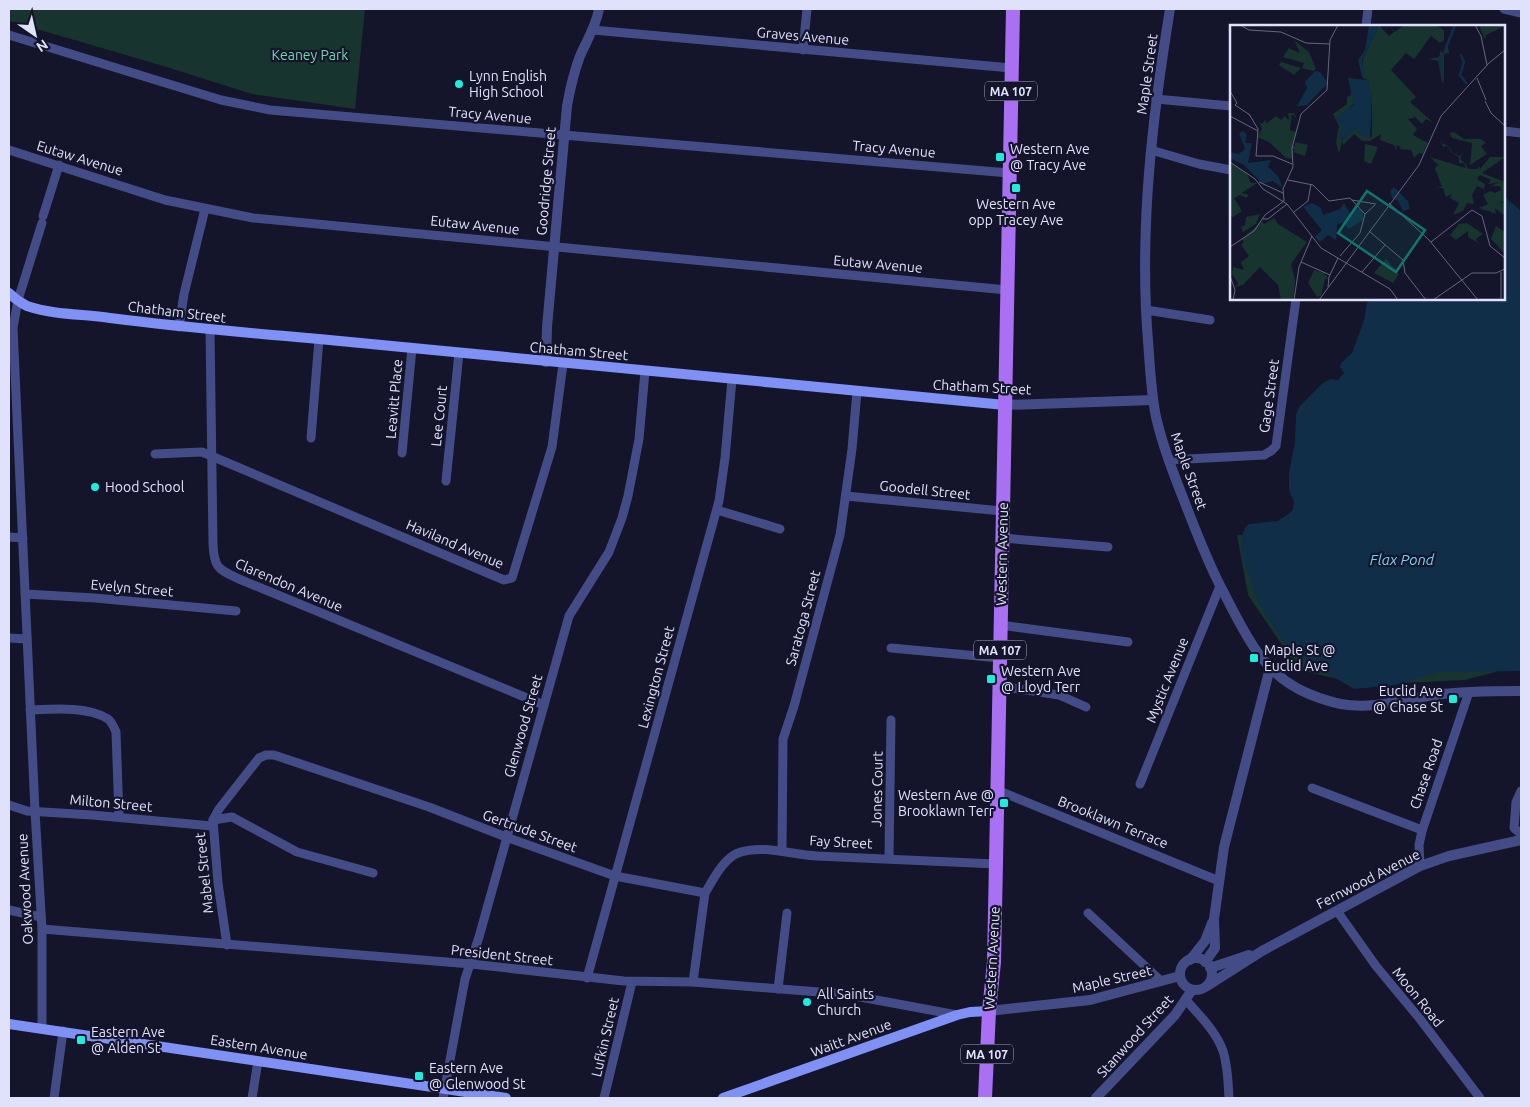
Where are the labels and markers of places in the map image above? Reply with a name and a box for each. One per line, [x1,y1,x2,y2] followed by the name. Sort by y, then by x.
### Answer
[469,68,547,100] place label: Lynn English High School
[453,78,465,90] marker: Lynn English High School
[1010,141,1090,173] place label: Western Ave @ Tracy Ave
[994,151,1006,163] marker: Western Ave @ Tracy Ave
[1010,182,1022,194] marker: Western Ave opp Tracey Ave
[968,196,1064,228] place label: Western Ave opp Tracey Ave
[105,479,185,495] place label: Hood School
[89,481,101,493] marker: Hood School
[1264,642,1335,674] place label: Maple St @ Euclid Ave
[1248,652,1260,664] marker: Maple St @ Euclid Ave
[1001,663,1081,695] place label: Western Ave @ Lloyd Terr
[985,673,997,685] marker: Western Ave @ Lloyd Terr
[1373,683,1443,715] place label: Euclid Ave @ Chase St
[1447,693,1459,705] marker: Euclid Ave @ Chase St
[898,787,995,819] place label: Western Ave @ Brooklawn Terr
[998,797,1010,809] marker: Western Ave @ Brooklawn Terr
[817,986,874,1018] place label: All Saints Church
[801,996,813,1008] marker: All Saints Church
[91,1024,165,1056] place label: Eastern Ave @ Alden St
[75,1034,87,1046] marker: Eastern Ave @ Alden St
[429,1060,526,1092] place label: Eastern Ave @ Glenwood St
[413,1070,425,1082] marker: Eastern Ave @ Glenwood St

